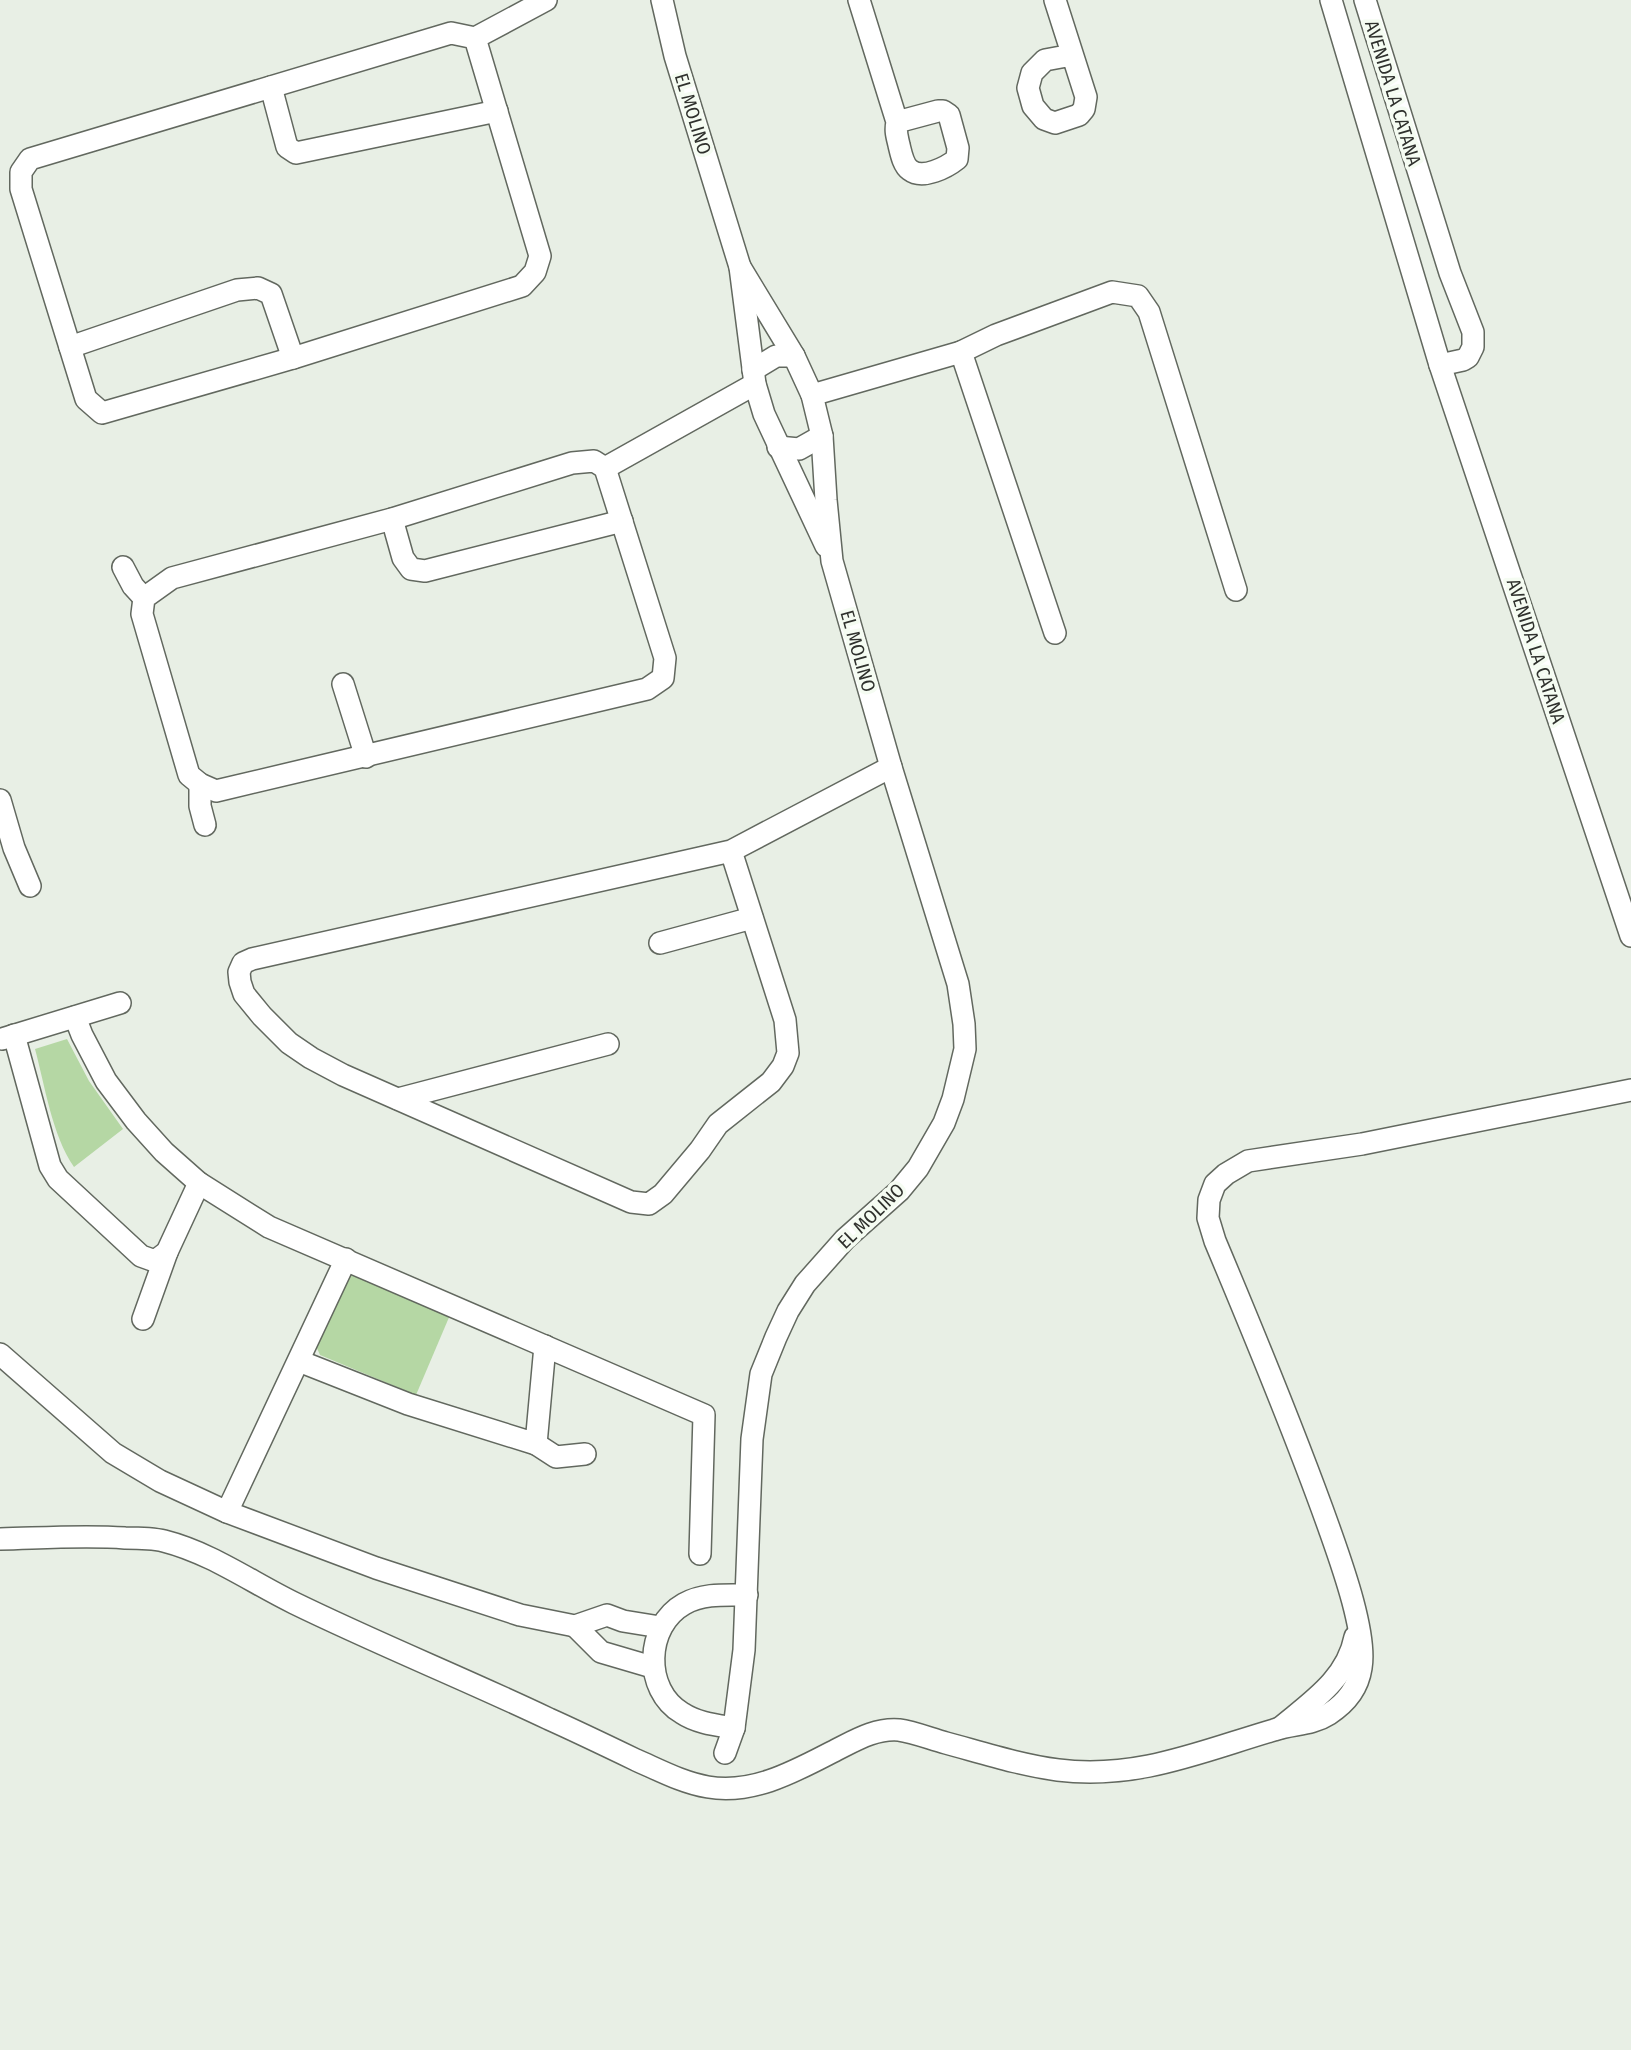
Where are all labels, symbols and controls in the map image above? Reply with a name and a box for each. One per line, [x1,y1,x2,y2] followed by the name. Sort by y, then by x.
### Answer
[1360,17,1426,169] street label: AVENIDA LA CATANA
[670,71,716,157] street label: EL MOLINO
[1502,576,1570,726] street label: AVENIDA LA CATANA
[835,608,881,694] street label: EL MOLINO
[833,1179,909,1253] street label: EL MOLINO

